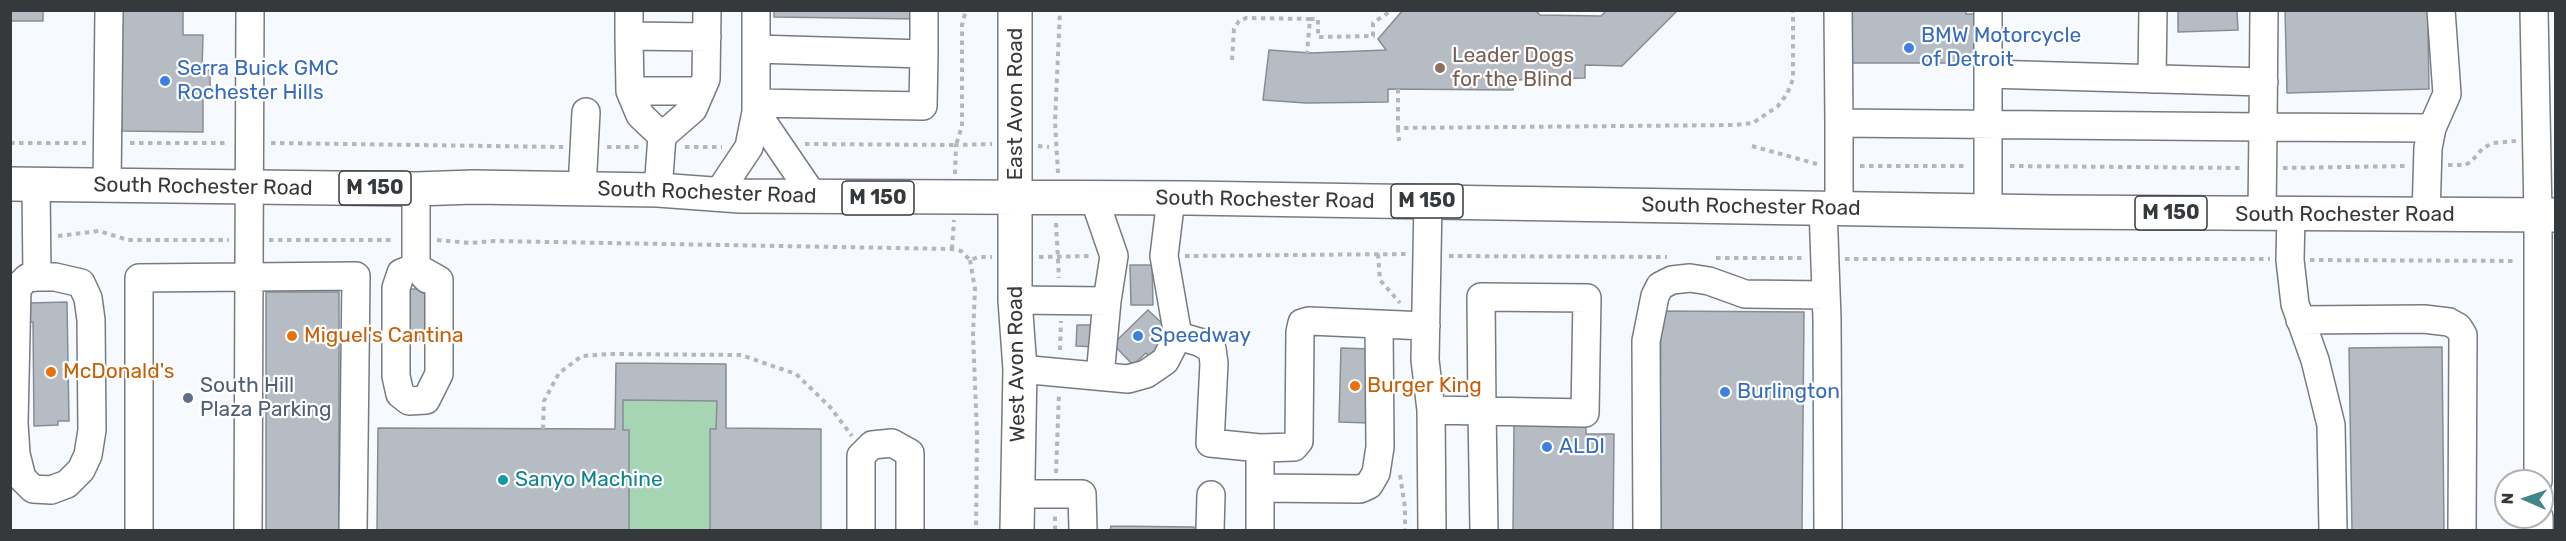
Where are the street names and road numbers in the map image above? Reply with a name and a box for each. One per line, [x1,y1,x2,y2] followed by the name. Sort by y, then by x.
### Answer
[1003,28,1029,180] street label: East Avon Road
[339,171,411,205] road number: M 150
[93,172,313,202] street label: South Rochester Road
[597,177,817,209] street label: South Rochester Road
[842,181,914,215] road number: M 150
[1391,184,1463,218] road number: M 150
[1155,185,1375,215] street label: South Rochester Road
[1641,192,1861,222] street label: South Rochester Road
[2135,196,2207,230] road number: M 150
[2235,202,2455,228] street label: South Rochester Road
[1003,286,1031,442] street label: West Avon Road

